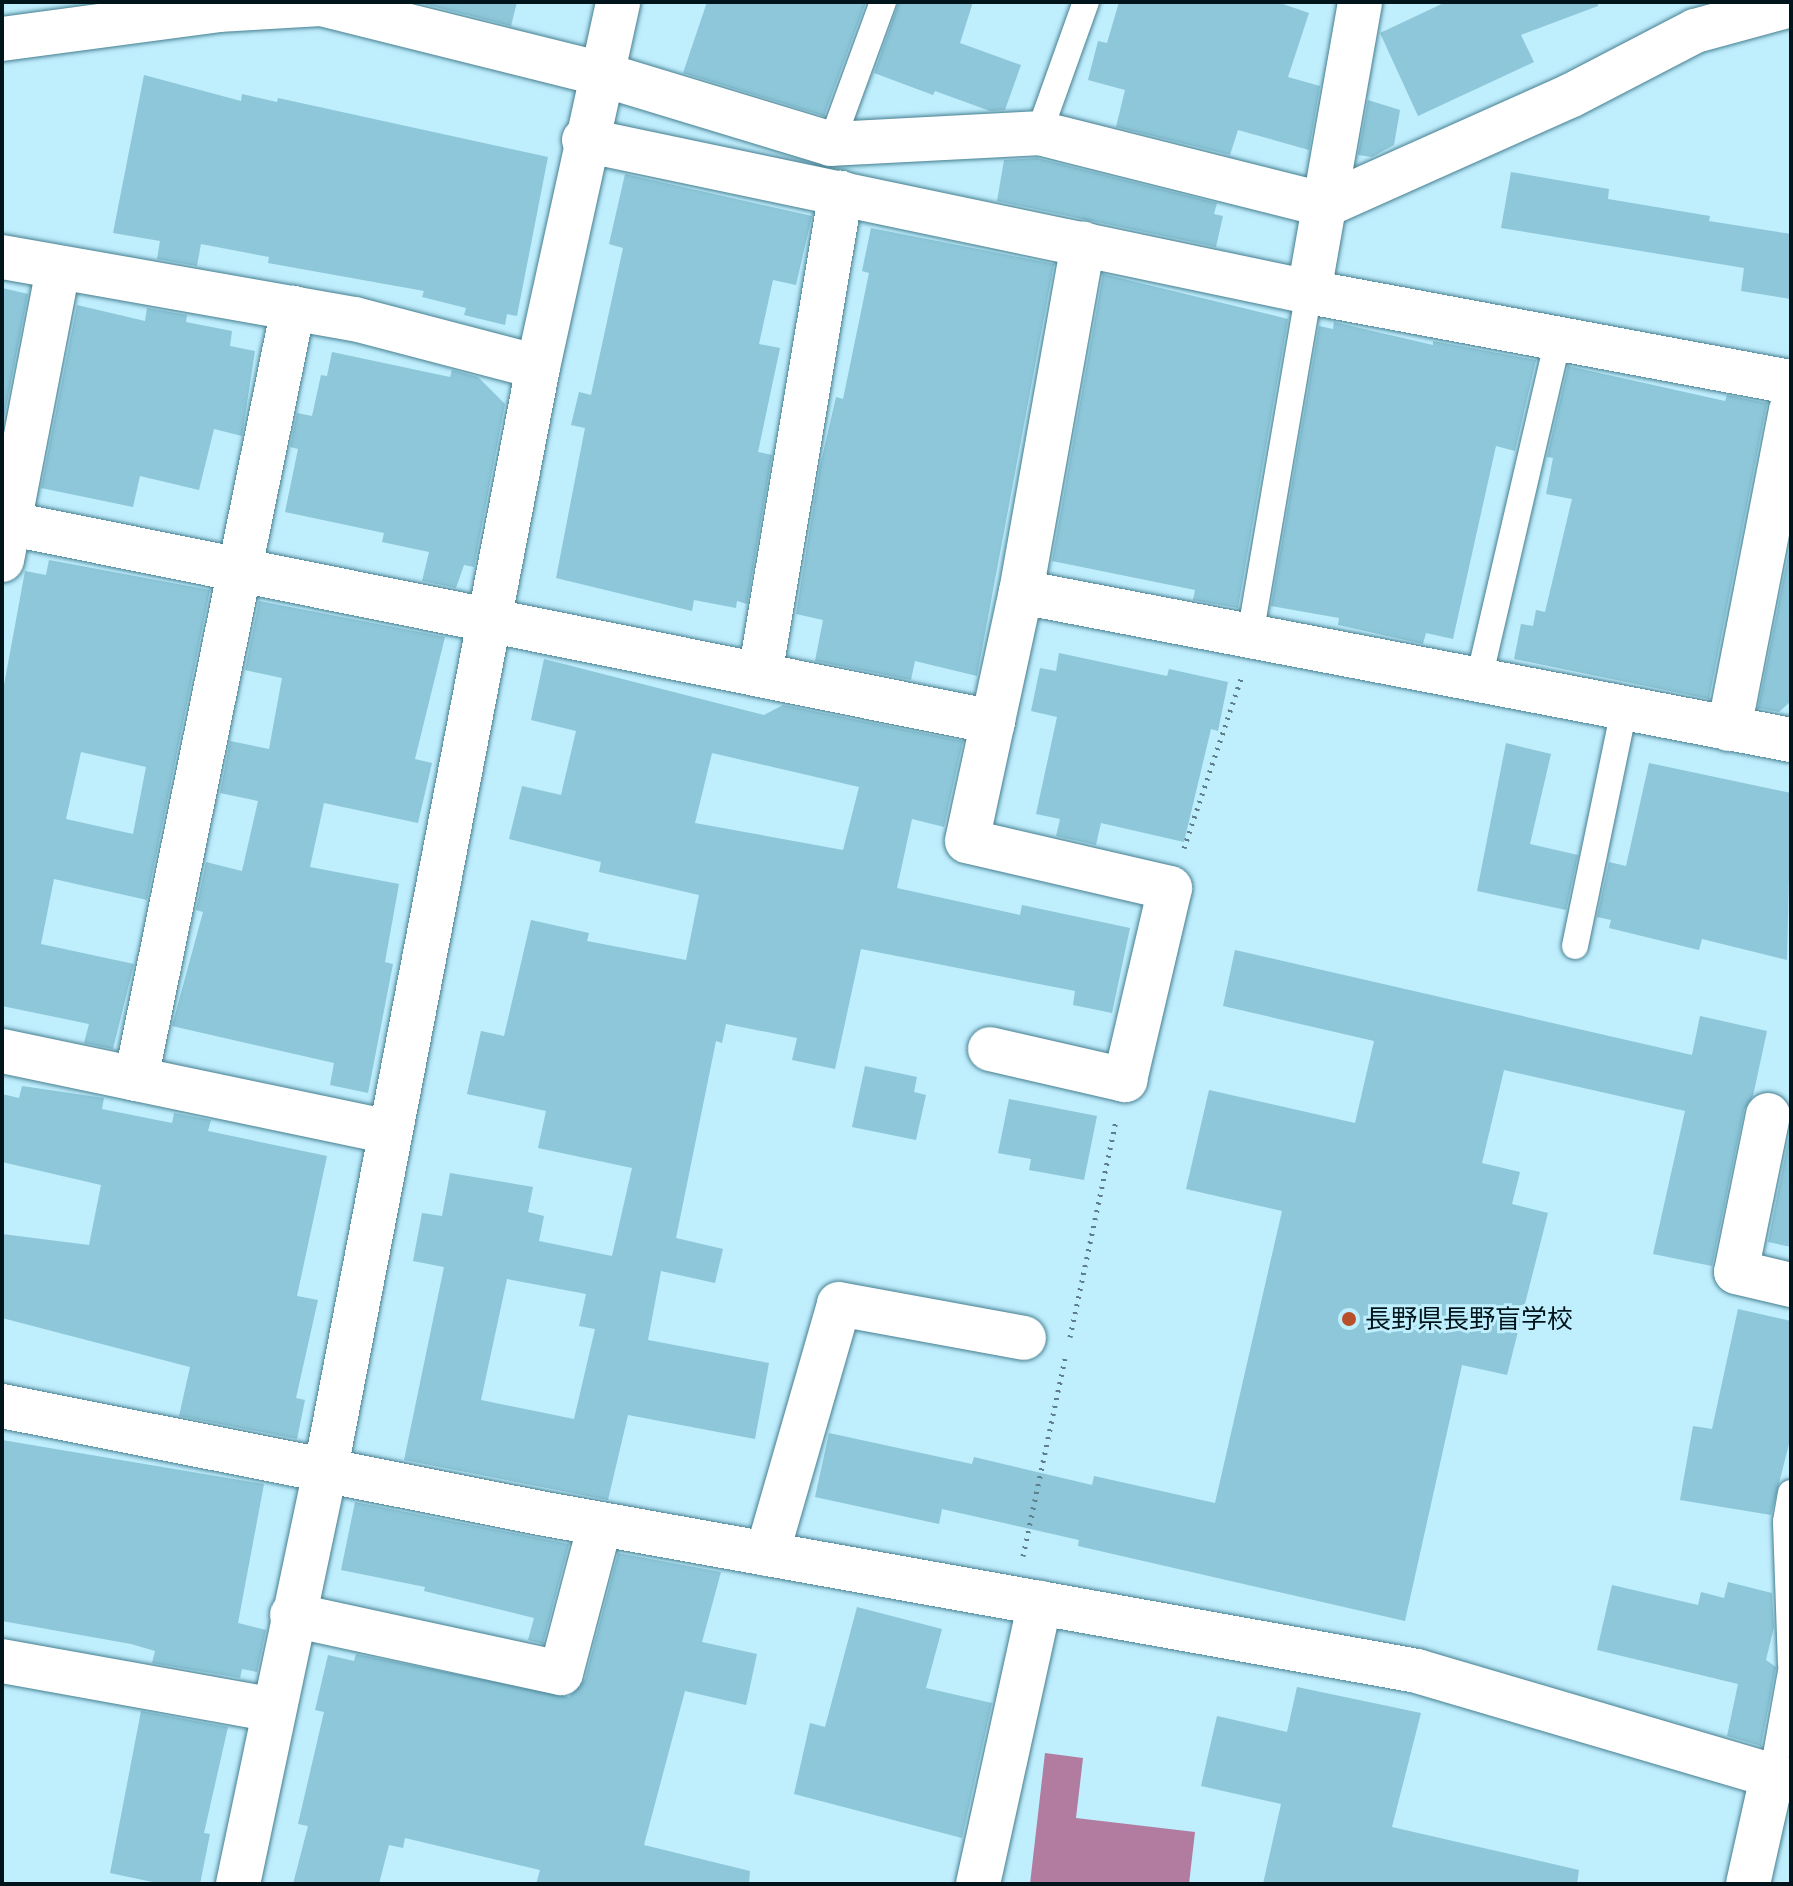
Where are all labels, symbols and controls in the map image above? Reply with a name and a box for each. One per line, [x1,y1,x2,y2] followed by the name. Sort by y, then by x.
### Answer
[1365,1303,1573,1335] place label: 長野県長野盲学校
[1340,1310,1358,1328] marker: 長野県長野盲学校

